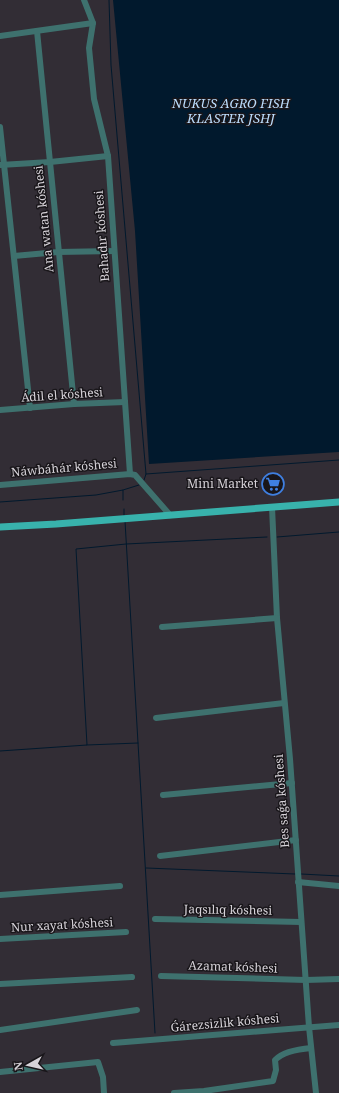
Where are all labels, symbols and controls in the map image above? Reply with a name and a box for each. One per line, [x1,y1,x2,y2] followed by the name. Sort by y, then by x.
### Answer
[171,94,292,127] water label: NUKUS AGRO FISH KLASTER JSHJ
[29,165,58,273] street label: Ana watan kóshesi
[90,190,113,282] street label: Bahadır kóshesi
[21,383,104,406] street label: Ádil el kóshesi
[10,454,118,481] street label: Náwbáhár kóshesi
[260,471,286,497] supermarket icon: Mini Market
[187,475,258,492] place label: Mini Market
[270,754,293,848] street label: Bes saǵa kóshesi
[183,900,272,919] street label: Jaqsılıq kóshesi
[10,913,114,936] street label: Nur xayat kóshesi
[188,956,278,977] street label: Azamat kóshesi
[170,1009,280,1036] street label: Ǵárezsizlik kóshesi
[8,1045,48,1085] north arrow
[10,1061,26,1072] text: N

